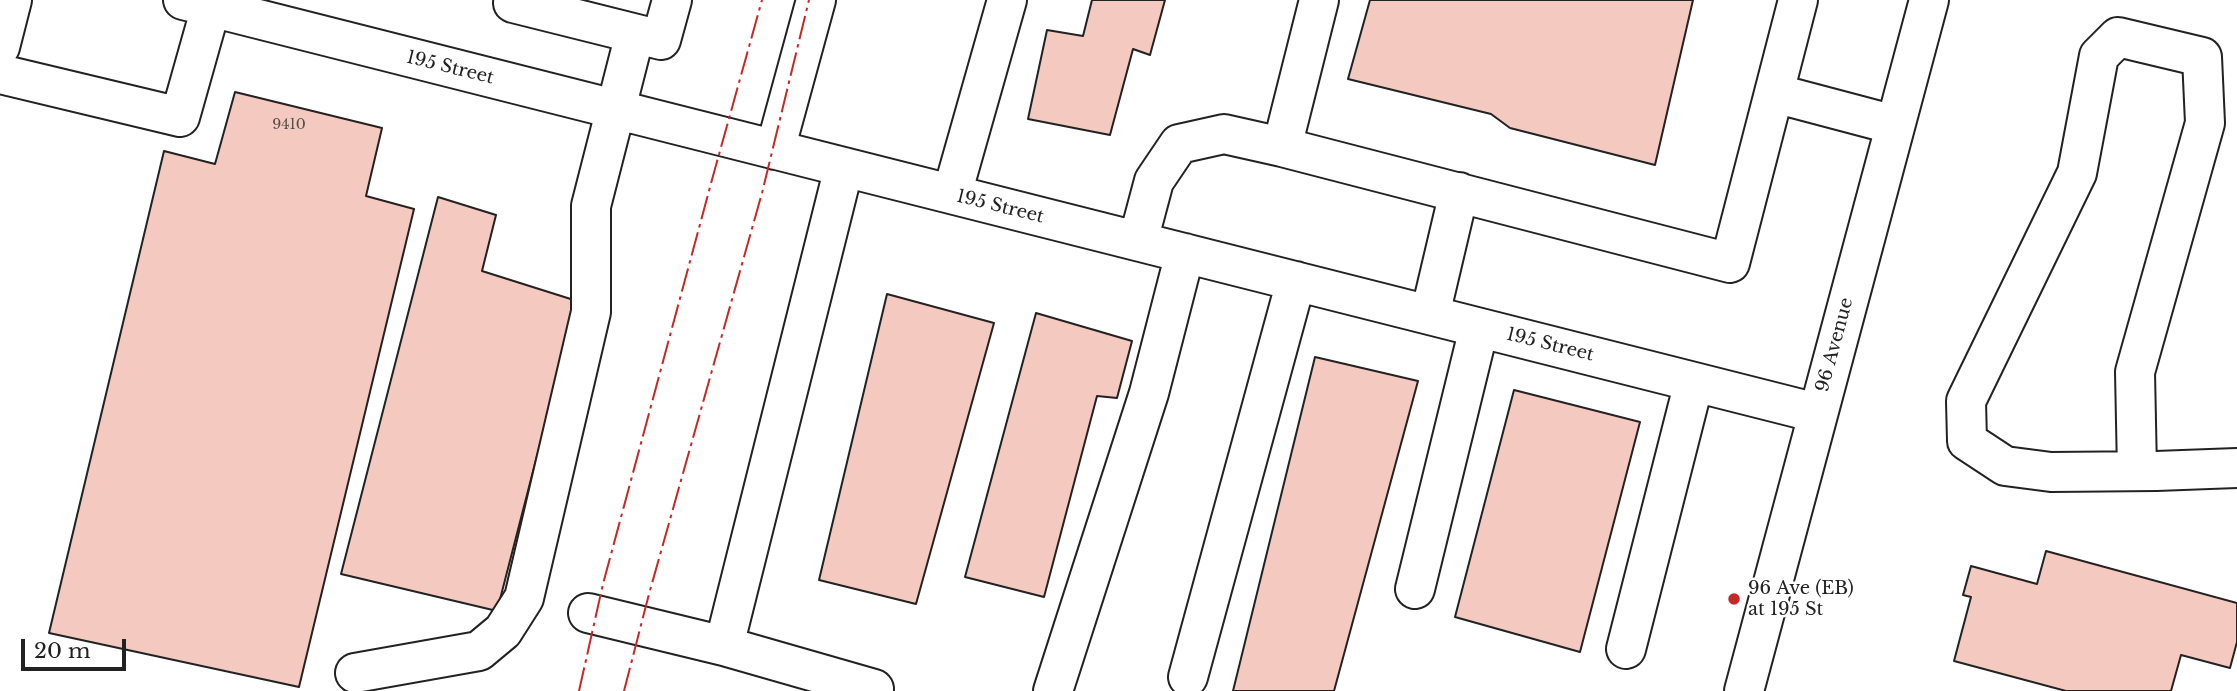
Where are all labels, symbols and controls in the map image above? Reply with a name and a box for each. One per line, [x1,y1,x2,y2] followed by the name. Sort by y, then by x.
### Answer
[404,47,496,89] street label: 195 Street
[272,117,306,133] house number: 9410
[954,186,1046,228] street label: 195 Street
[1812,295,1858,395] street label: 96 Avenue
[1504,324,1596,366] street label: 195 Street
[1748,578,1854,620] place label: 96 Ave (EB) at 195 St
[1726,591,1742,607] marker: 96 Ave (EB) at 195 St
[24,624,130,668] scale bar
[34,638,91,664] text: 20 m

